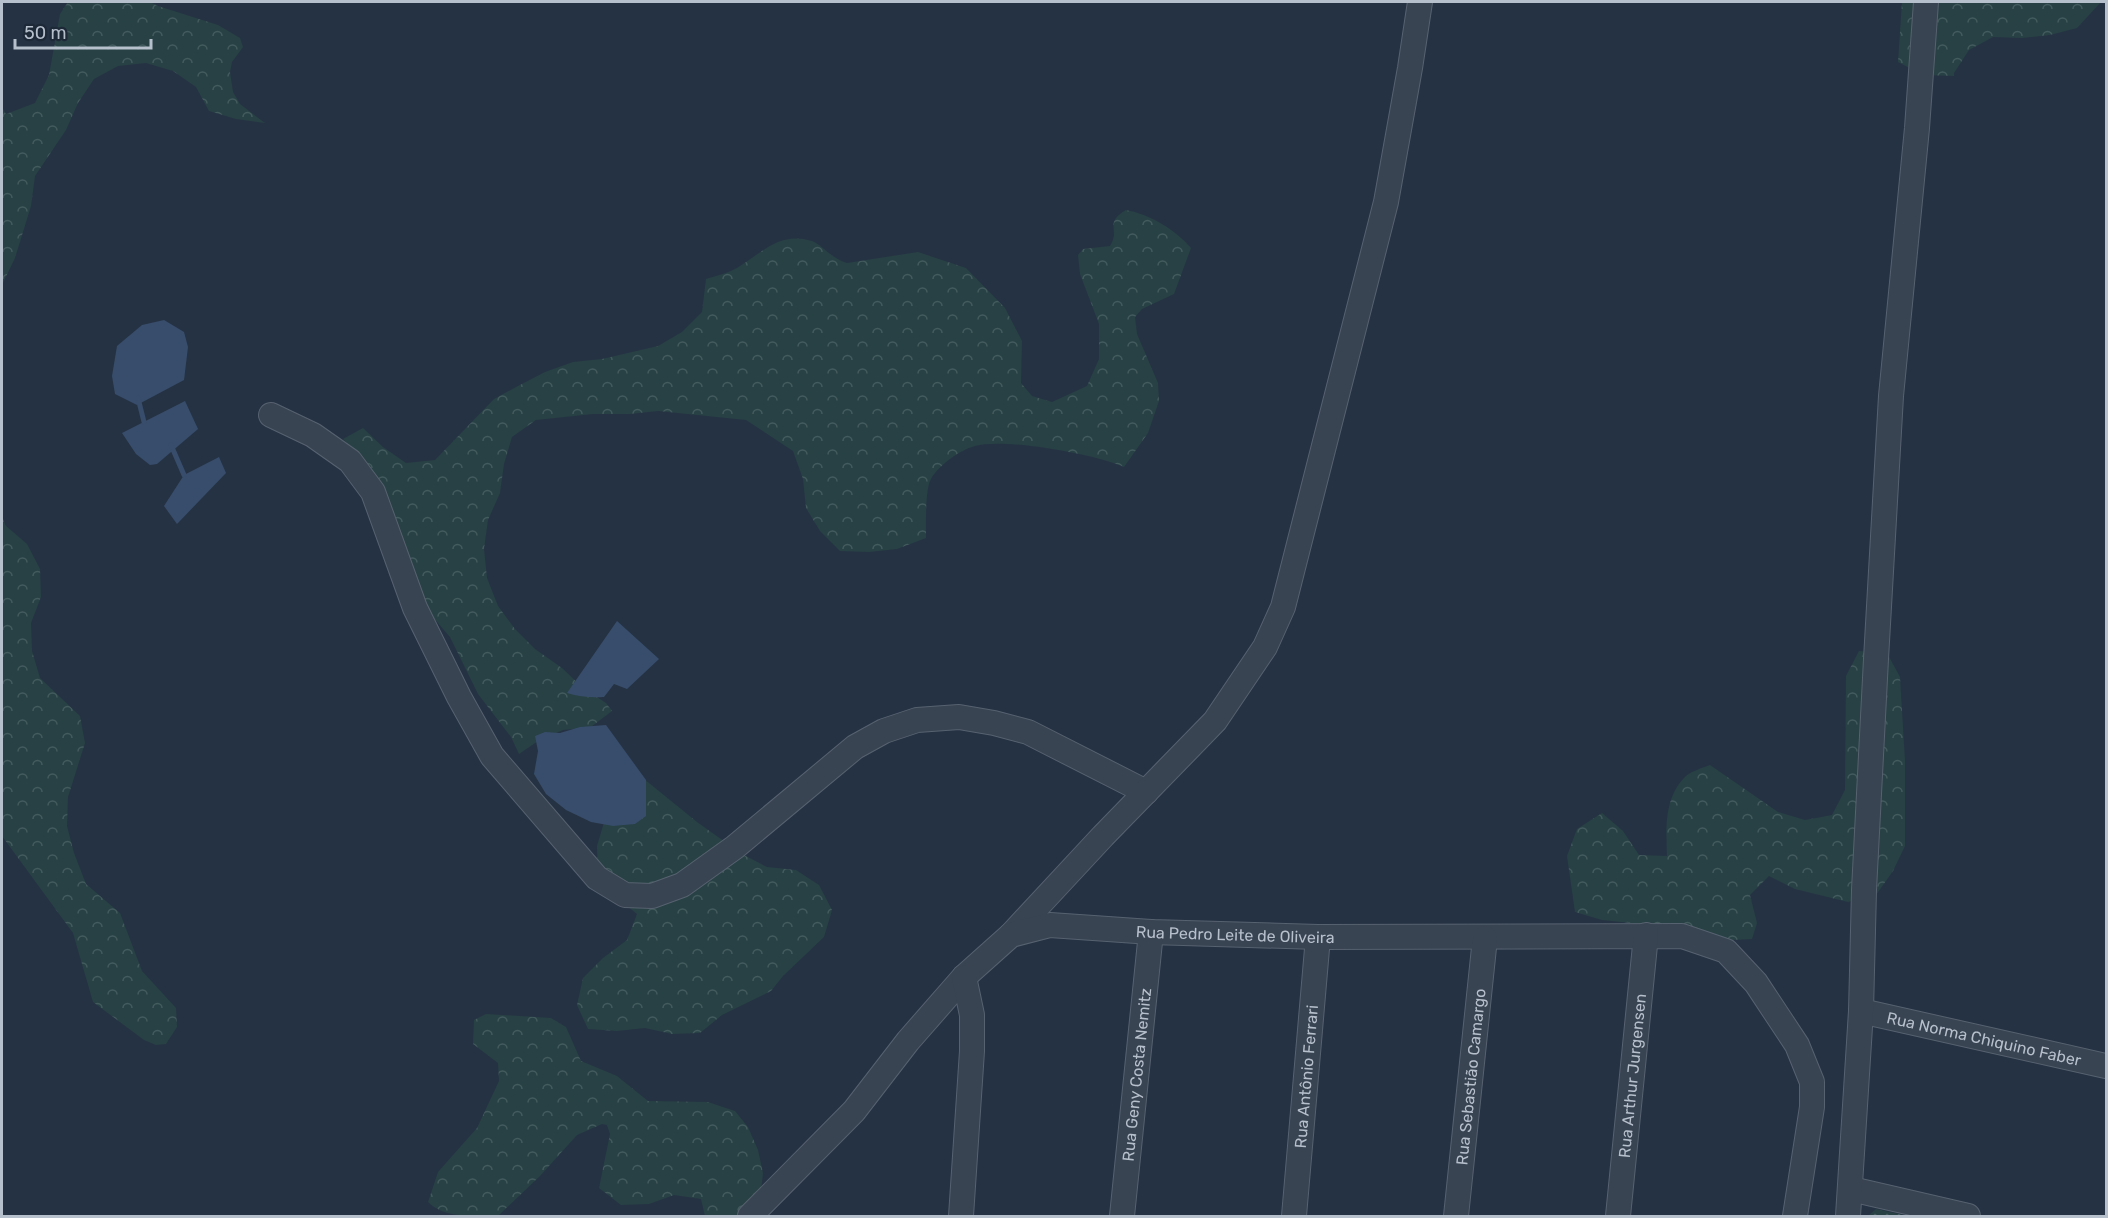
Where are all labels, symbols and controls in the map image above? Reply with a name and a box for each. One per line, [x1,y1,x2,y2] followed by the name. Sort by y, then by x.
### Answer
[15,12,152,50] scale bar
[24,22,67,44] text: 50 m
[1135,922,1335,947] street label: Rua Pedro Leite de Oliveira
[1119,987,1155,1162] street label: Rua Geny Costa Nemitz
[1452,987,1490,1166] street label: Rua Sebastião Camargo
[1615,993,1650,1159] street label: Rua Arthur Jurgensen
[1291,1004,1322,1149] street label: Rua Antônio Ferrari
[1885,1008,2083,1070] street label: Rua Norma Chiquino Faber

